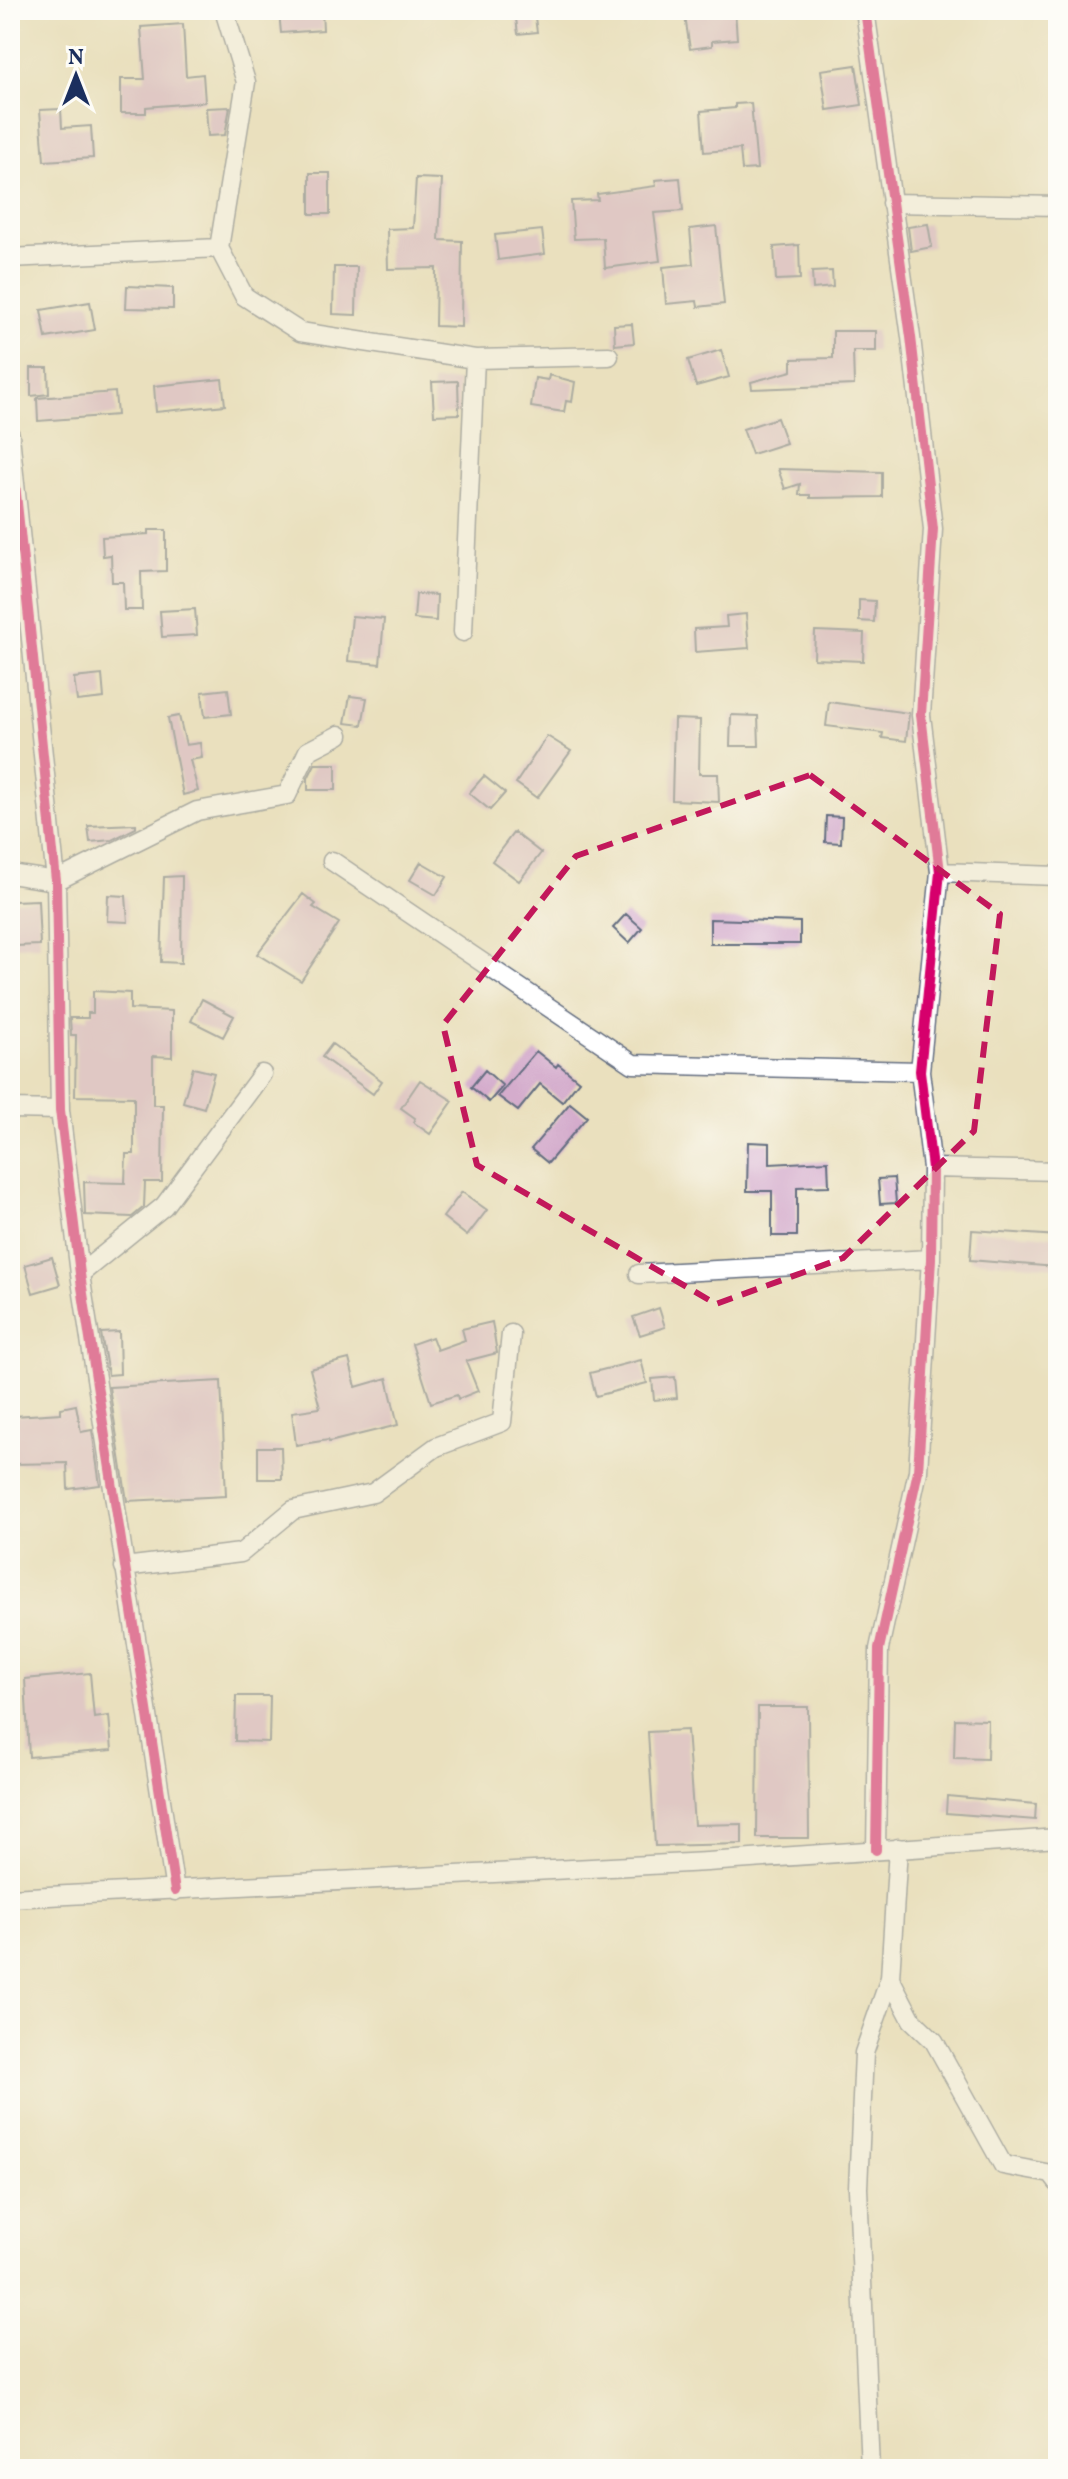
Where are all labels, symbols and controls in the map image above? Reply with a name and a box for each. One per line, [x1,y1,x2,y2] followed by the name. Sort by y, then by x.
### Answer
[36,36,116,116] north arrow
[68,43,84,74] text: N

